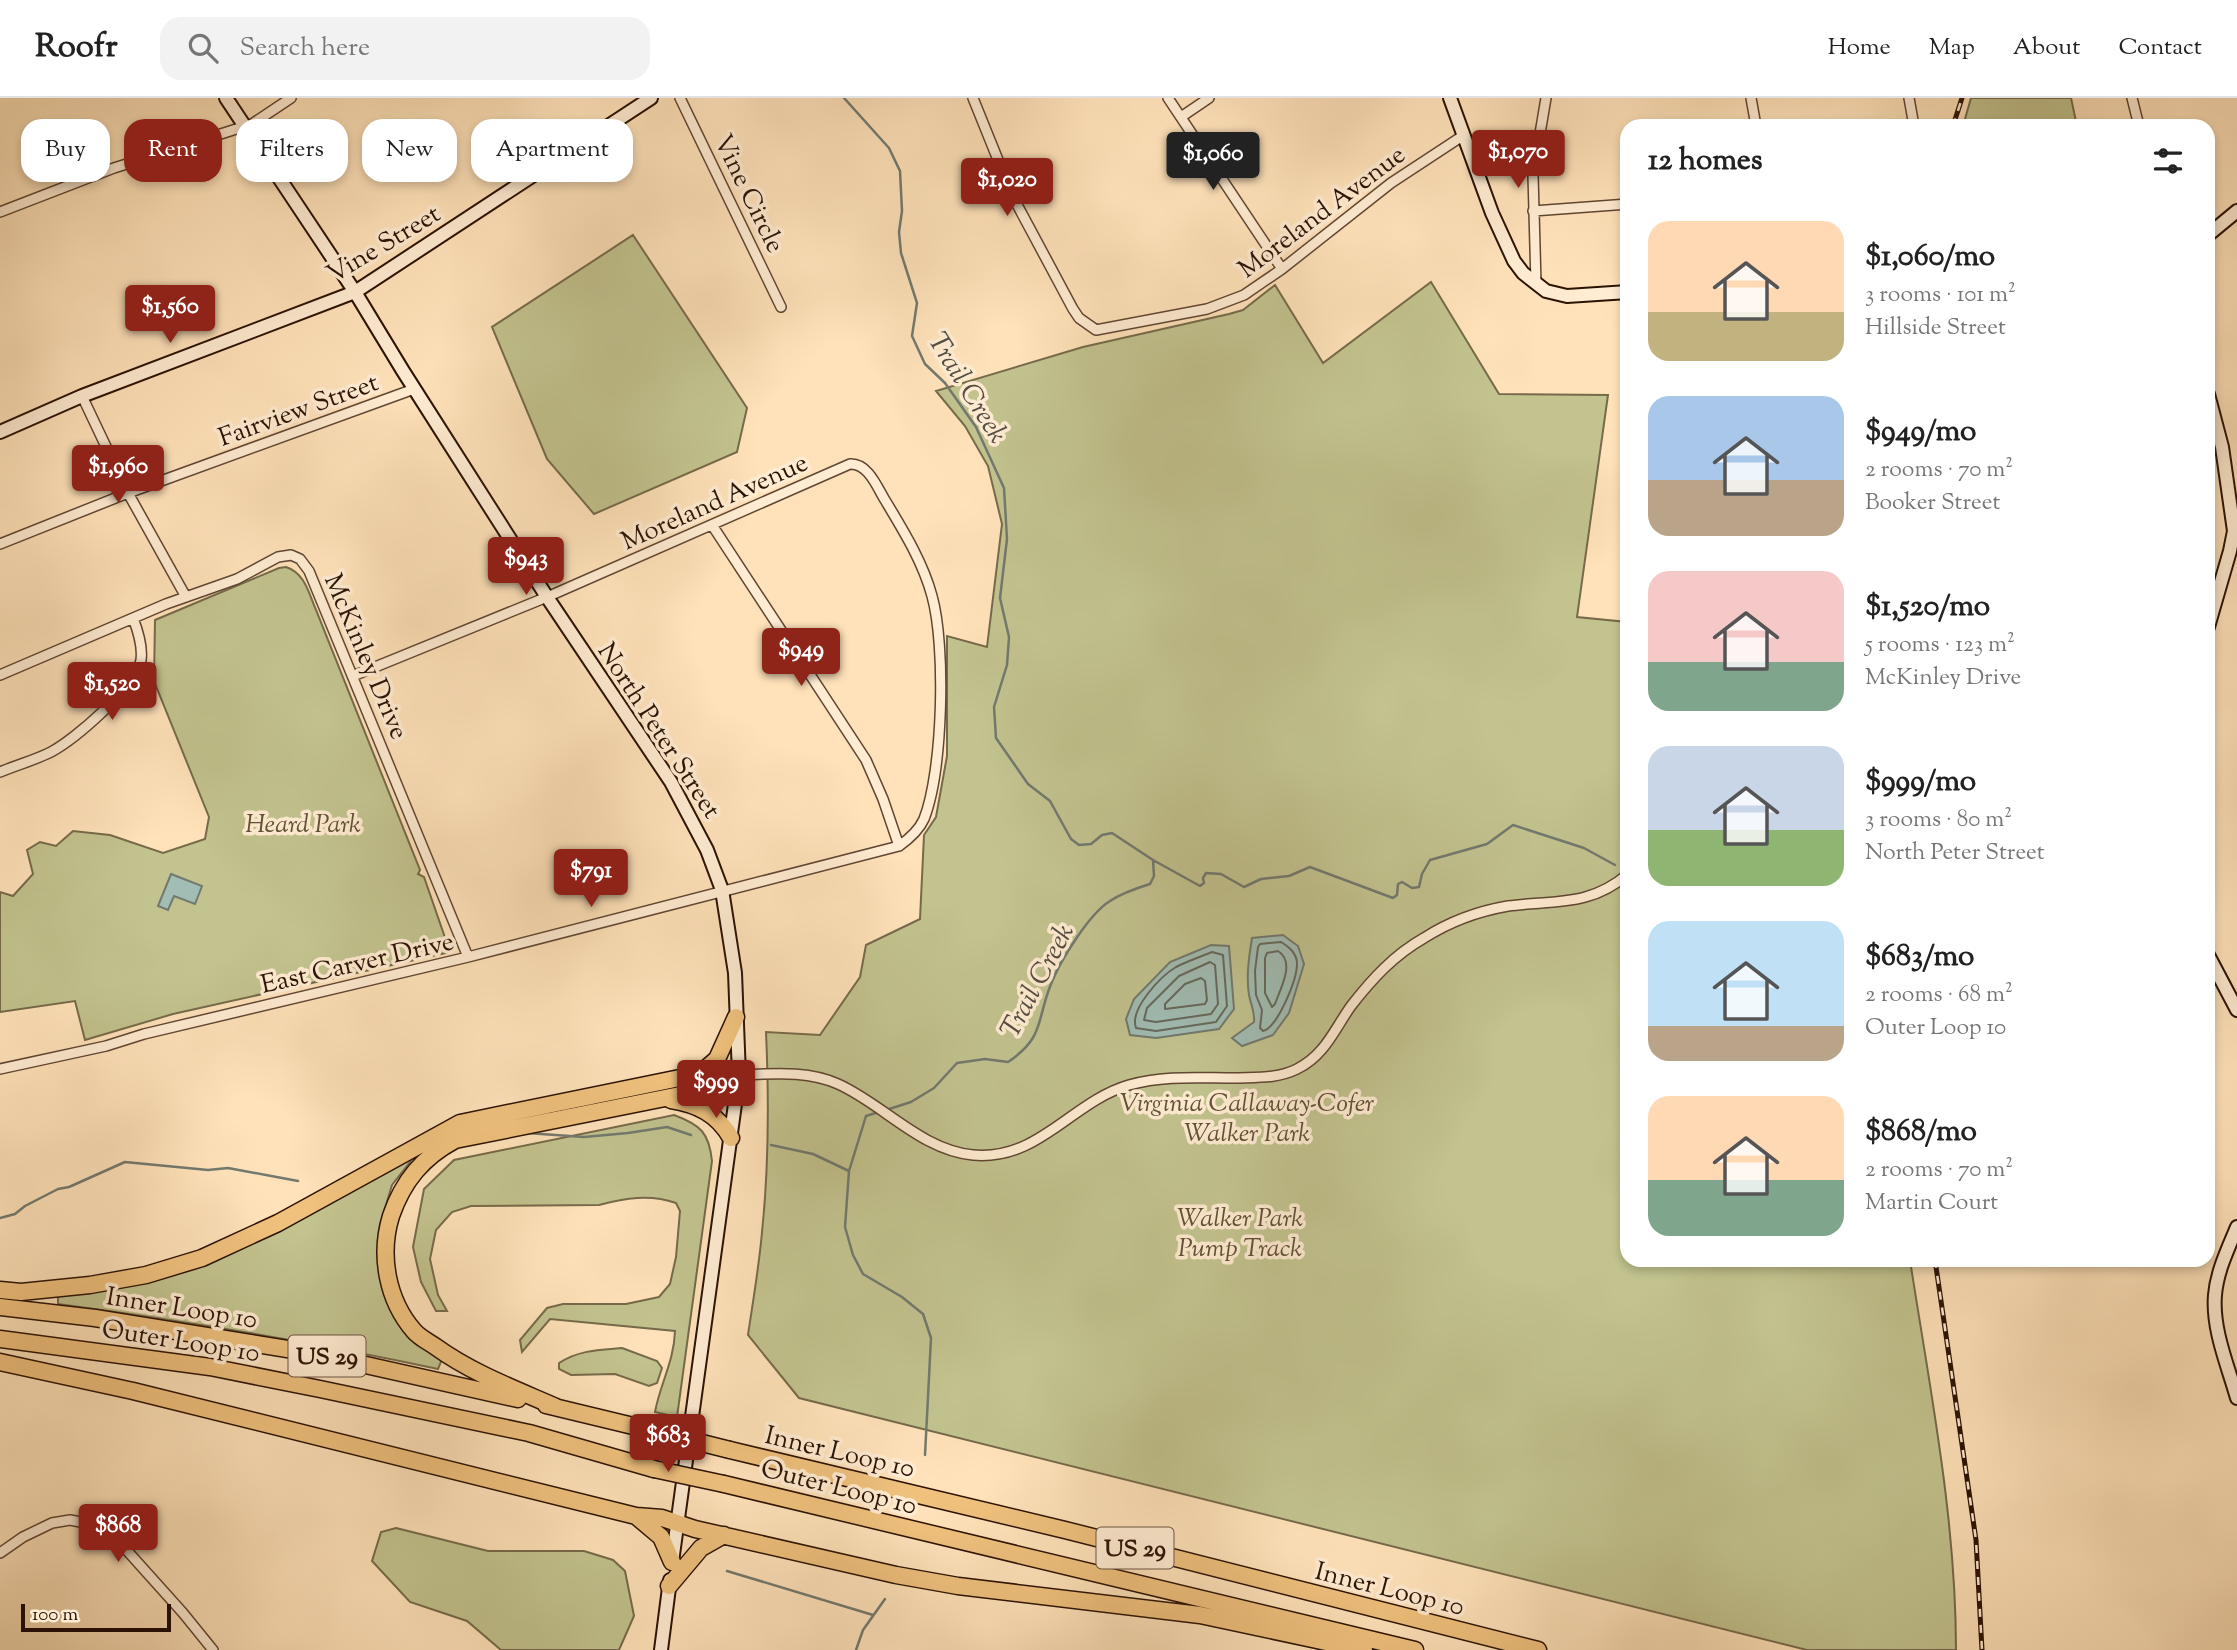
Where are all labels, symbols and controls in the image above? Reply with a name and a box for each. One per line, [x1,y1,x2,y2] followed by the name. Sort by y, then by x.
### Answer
[160,17,650,80] search box
[35,24,118,72] text: Roofr
[184,29,222,67] icon: search
[240,30,370,67] text: Search here
[1828,31,1891,65] text: Home
[1929,31,1975,65] text: Map
[2013,31,2080,65] text: About
[2118,31,2202,65] text: Contact
[21,119,110,182] chip: Buy
[124,119,222,182] chip: Rent
[236,119,348,182] chip: Filters
[362,119,457,182] chip: New
[471,119,633,182] chip: Apartment
[703,128,792,260] street label: Vine Circle
[1461,130,1575,190] pin: $1,070
[1156,132,1270,192] pin: $1,060
[1488,136,1548,169] text: $1,070
[1183,138,1243,171] text: $1,060
[1231,138,1414,288] street label: Moreland Avenue
[1648,140,1763,183] text: 12 homes
[2149,142,2187,180] icon: filters
[950,158,1064,218] pin: $1,020
[977,164,1037,197] text: $1,020
[320,197,448,294] street label: Vine Street
[1865,236,1995,279] text: $1,060/mo
[1704,249,1788,333] icon: home
[1865,279,2016,312] text: 3 rooms · 101 m²
[113,286,227,345] pin: $1,560
[141,291,199,324] text: $1,560
[1865,312,2006,345] text: Hillside Street
[917,325,1017,452] water label: Trail Creek
[214,365,384,457] street label: Fairview Street
[1865,411,1976,454] text: $949/mo
[1704,424,1788,508] icon: home
[61,446,175,505] pin: $1,960
[616,446,814,561] street label: Moreland Avenue
[88,451,148,484] text: $1,960
[1865,454,2013,487] text: 2 rooms · 70 m²
[1865,487,2000,520] text: Booker Street
[485,538,567,597] pin: $943
[504,543,548,576] text: $943
[313,568,416,745] street label: McKinley Drive
[1865,586,1990,629] text: $1,520/mo
[1704,599,1788,683] icon: home
[760,628,842,688] pin: $949
[1865,629,2015,662] text: 5 rooms · 123 m²
[778,634,824,667] text: $949
[587,636,729,827] street label: North Peter Street
[55,662,169,722] pin: $1,520
[1865,662,2021,695] text: McKinley Drive
[83,668,141,701] text: $1,520
[1865,761,1976,804] text: $999/mo
[1704,774,1788,858] icon: home
[1865,804,2012,837] text: 3 rooms · 80 m²
[245,807,361,844] park label: Heard Park
[1865,837,2045,870] text: North Peter Street
[550,850,632,909] pin: $791
[570,855,612,888] text: $791
[992,917,1086,1046] water label: Trail Creek
[257,924,458,1005] street label: East Carver Drive
[1865,936,1974,979] text: $683/mo
[1704,949,1788,1033] icon: home
[1865,979,2013,1012] text: 2 rooms · 68 m²
[1865,1012,2006,1045] text: Outer Loop 10
[675,1060,757,1120] pin: $999
[693,1066,739,1099] text: $999
[1120,1086,1374,1153] park label: Virginia Callaway-Cofer Walker Park
[1865,1111,1977,1154] text: $868/mo
[1704,1124,1788,1208] icon: home
[1865,1154,2013,1187] text: 2 rooms · 70 m²
[1865,1187,1998,1220] text: Martin Court
[1177,1201,1303,1268] park label: Walker Park Pump Track
[103,1279,260,1340] street label: Inner Loop 10
[99,1312,262,1373] street label: Outer Loop 10
[288,1336,366,1376] road number: US 29
[627,1414,709,1474] pin: $683
[761,1418,918,1489] street label: Inner Loop 10
[646,1420,690,1453] text: $683
[756,1451,920,1526] street label: Outer Loop 10
[77,1504,159,1564] pin: $868
[95,1510,141,1543] text: $868
[1096,1528,1174,1568] road number: US 29
[1311,1554,1468,1627] street label: Inner Loop 10
[21,1601,172,1633] scale bar
[32,1602,78,1629] text: 100 m

